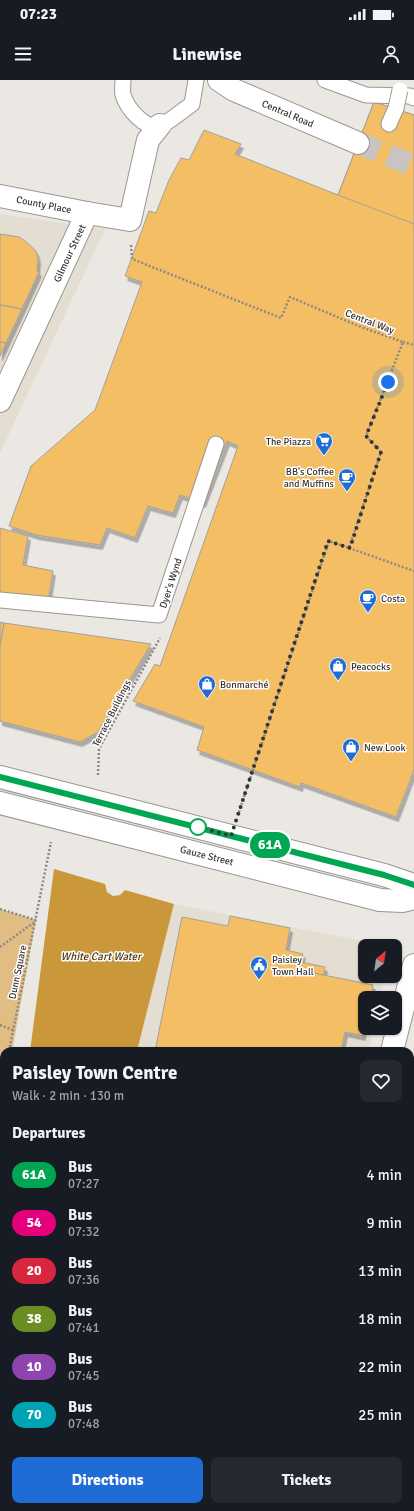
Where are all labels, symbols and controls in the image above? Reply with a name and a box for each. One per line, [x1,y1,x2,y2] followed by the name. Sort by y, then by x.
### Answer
[20,5,57,23] text: 07:23
[12,43,34,65] icon: menu
[172,43,242,65] text: Linewise
[380,43,402,65] icon: person
[260,98,315,130] street label: Central Road
[15,194,72,216] street label: County Place
[51,222,89,284] street label: Gilmour Street
[343,307,396,337] street label: Central Way
[378,372,398,392] your location
[314,431,334,456] supermarket icon: The Piazza
[266,436,311,448] place label: The Piazza
[284,466,335,490] place label: BB's Coffee and Muffins
[337,467,357,492] cafe icon: BB's Coffee and Muffins
[157,557,185,610] street label: Dyer's Wynd
[358,588,378,613] cafe icon: Costa
[381,593,405,605] place label: Costa
[328,656,348,681] shop icon: Peacocks
[351,661,391,673] place label: Peacocks
[197,674,217,699] shop icon: Bonmarché
[90,677,134,749] street label: Terrace Buildings
[220,679,268,691] place label: Bonmarché
[341,737,361,762] shop icon: New Look
[364,742,405,754] place label: New Look
[189,818,207,836] unlabelled marker
[247,832,293,858] line badge: 61A
[258,836,282,853] text: 61A
[179,844,235,869] street label: Gauze Street
[358,939,402,983] north arrow
[358,939,402,1035] map controls
[6,944,30,1000] street label: Dunn Square
[61,950,143,963] water label: White Cart Water
[272,954,314,978] place label: Paisley Town Hall
[249,955,269,980] public building icon: Paisley Town Hall
[358,991,402,1035] button: layers
[360,1060,402,1102] button: heart
[12,1061,177,1085] text: Paisley Town Centre
[12,1088,124,1104] text: Walk · 2 min · 130 m
[12,1124,85,1142] text: Departures
[68,1158,92,1176] text: Bus
[22,1166,46,1183] text: 61A
[366,1166,402,1184] text: 4 min
[68,1176,100,1192] text: 07:27
[68,1206,92,1224] text: Bus
[26,1214,42,1231] text: 54
[366,1214,402,1232] text: 9 min
[68,1224,100,1240] text: 07:32
[68,1254,92,1272] text: Bus
[26,1262,42,1279] text: 20
[358,1262,402,1280] text: 13 min
[68,1272,100,1288] text: 07:36
[68,1302,92,1320] text: Bus
[26,1310,42,1327] text: 38
[358,1310,402,1328] text: 18 min
[68,1320,100,1336] text: 07:41
[68,1350,92,1368] text: Bus
[26,1358,42,1375] text: 10
[358,1358,402,1376] text: 22 min
[68,1368,100,1384] text: 07:45
[68,1398,92,1416] text: Bus
[26,1406,42,1423] text: 70
[358,1406,402,1424] text: 25 min
[68,1416,100,1432] text: 07:48
[12,1457,203,1503] button: Directions
[211,1457,402,1503] button: Tickets

